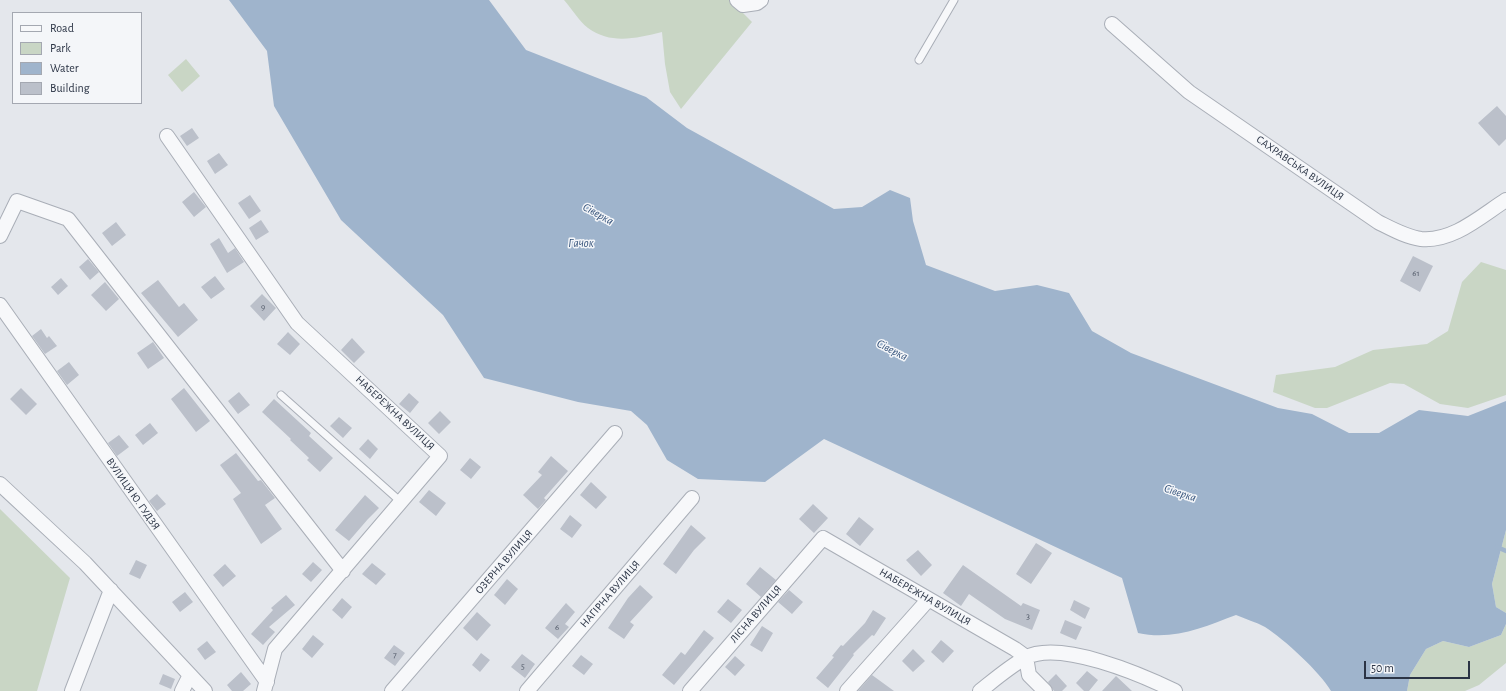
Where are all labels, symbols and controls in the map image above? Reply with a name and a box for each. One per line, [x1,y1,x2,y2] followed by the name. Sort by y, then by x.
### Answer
[12,12,142,104] legend
[50,22,74,34] text: Road
[50,42,71,54] text: Park
[50,62,79,74] text: Water
[50,82,90,94] text: Building
[1254,133,1346,203] street label: САХРАВСЬКА ВУЛИЦЯ
[580,200,616,228] water label: Сіверка
[568,236,594,250] water label: Гачок
[1412,268,1420,278] house number: 61
[261,302,265,312] house number: 9
[874,336,910,364] water label: Сіверка
[353,373,437,453] street label: НАБЕРЕЖНА ВУЛИЦЯ
[103,455,163,533] street label: ВУЛИЦЯ Ю. ГУДЗЯ
[1162,481,1198,505] water label: Сіверка
[472,527,536,597] street label: ОЗЕРНА ВУЛИЦЯ
[577,558,643,630] street label: НАГІРНА ВУЛИЦЯ
[877,565,973,629] street label: НАБЕРЕЖНА ВУЛИЦЯ
[727,582,785,646] street label: ЛІСНА ВУЛИЦЯ
[1026,611,1030,621] house number: 3
[555,622,559,632] house number: 6
[393,650,397,660] house number: 7
[1366,653,1472,679] scale bar
[521,661,525,671] house number: 5
[1371,662,1394,674] text: 50 m

